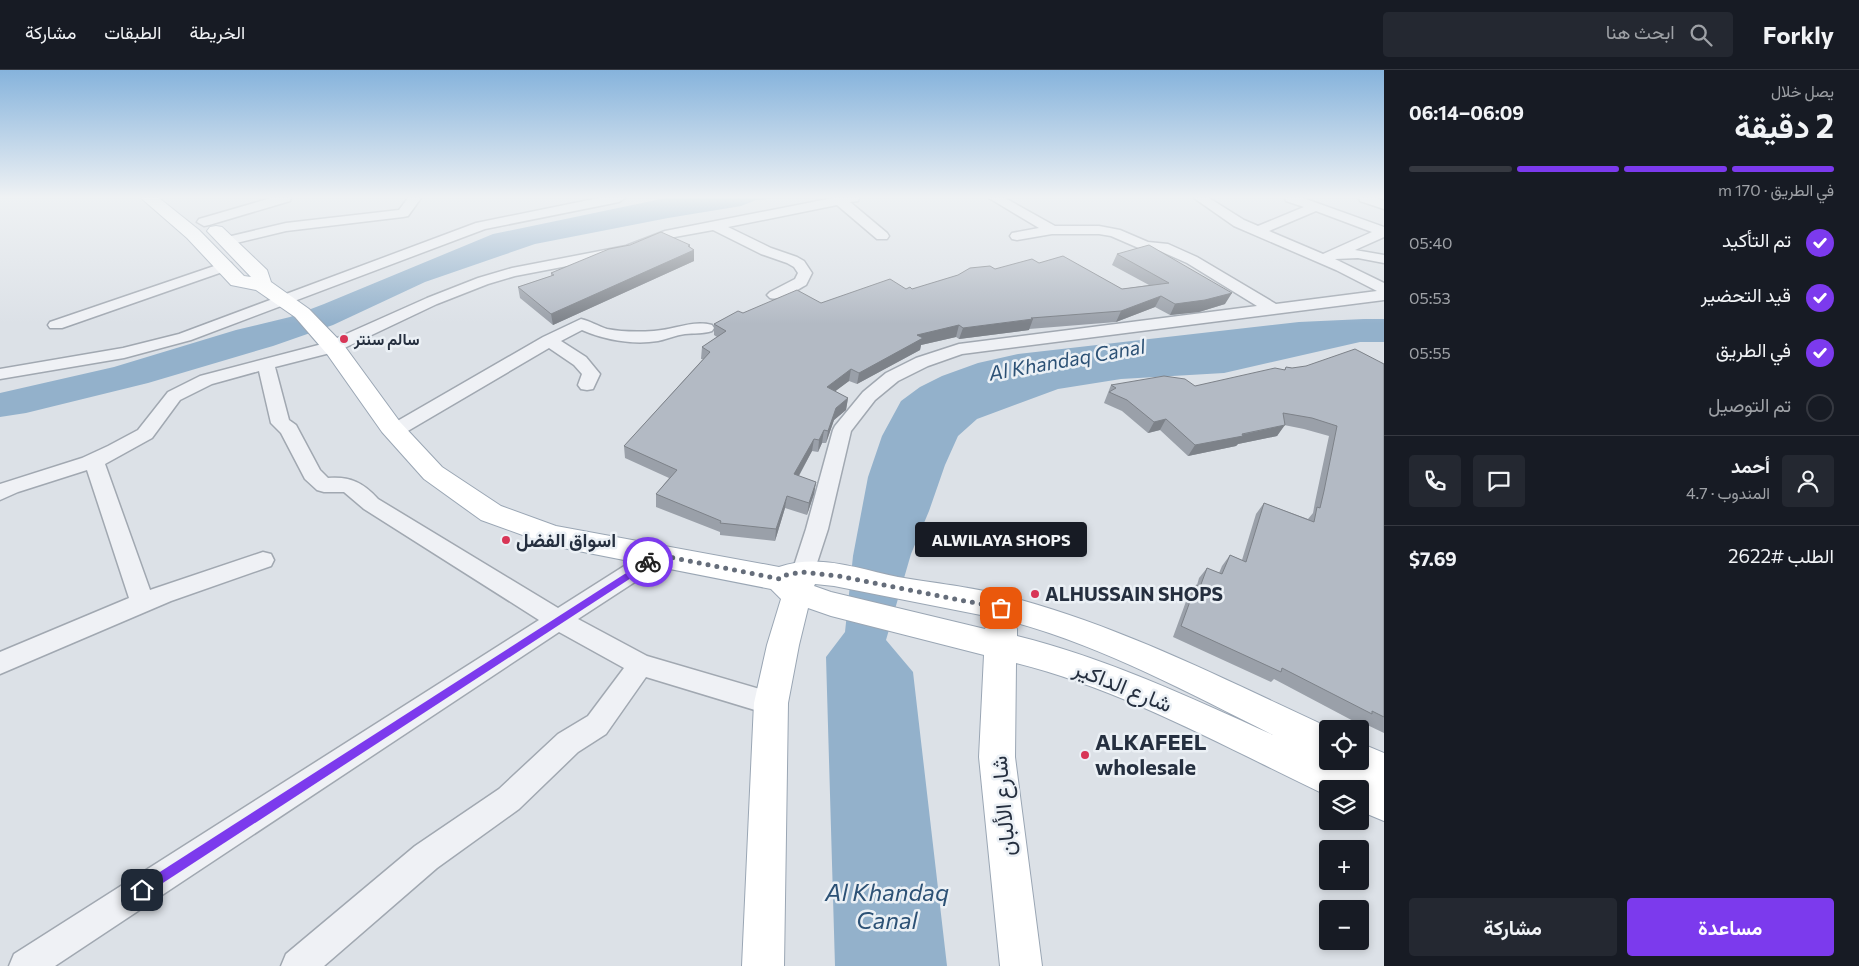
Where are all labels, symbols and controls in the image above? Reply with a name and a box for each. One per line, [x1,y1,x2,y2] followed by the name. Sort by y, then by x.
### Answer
[1383,12,1733,57] search box
[1606,20,1675,43] text: ابحث هنا
[1763,20,1834,49] text: Forkly
[25,21,76,43] text: مشاركة
[104,21,161,43] text: الطبقات
[189,21,245,43] text: الخريطة
[1687,21,1715,49] icon: search
[1771,81,1834,100] text: يصل خلال
[1409,101,1524,124] text: 06:09–06:14
[1734,105,1834,145] text: 2 دقيقة
[1718,180,1834,199] text: في الطريق · 170 m
[1722,228,1791,251] text: تم التأكيد
[1806,229,1834,257] icon: check
[1409,233,1452,252] text: 05:40
[1701,283,1791,306] text: قيد التحضير
[1806,284,1834,312] icon: check
[1409,288,1451,307] text: 05:53
[353,329,420,350] place label: سالم سنتر
[338,333,350,345] marker: سالم سنتر
[986,333,1148,385] water label: Al Khandaq Canal
[1716,338,1791,361] text: في الطريق
[1806,339,1834,367] icon: check
[1409,343,1451,362] text: 05:55
[1708,393,1791,416] text: تم التوصيل
[1731,454,1770,477] text: أحمد
[1409,455,1461,507] button: phone
[1473,455,1525,507] button: chat
[1782,455,1834,507] button: person
[1686,483,1770,502] text: المندوب · 4.7
[915,523,1087,558] callout: ALWILAYA SHOPS
[516,528,616,553] place label: اسواق الفضل
[932,530,1071,549] text: ALWILAYA SHOPS
[500,534,512,546] marker: اسواق الفضل
[623,537,673,587] courier
[1728,544,1834,567] text: الطلب #2622
[1409,547,1457,570] text: $7.69
[634,548,662,576] icon: bike
[1045,582,1223,605] place label: ALHUSSAIN SHOPS
[980,587,1022,629] pin
[1029,588,1041,600] marker: ALHUSSAIN SHOPS
[987,594,1015,622] icon: bag
[1068,653,1176,719] street label: شارع الداكير
[1319,720,1369,950] map controls
[1319,720,1369,770] button: locate
[1095,728,1207,780] place label: ALKAFEEL wholesale
[1079,749,1091,761] marker: ALKAFEEL wholesale
[985,755,1022,857] street label: شارع الألبان
[1319,780,1369,830] button: layers
[1319,840,1369,890] button: +
[121,869,163,911] pin
[128,876,156,904] icon: home
[824,877,949,934] water label: Al Khandaq Canal
[1409,898,1617,956] button: مشاركة
[1627,898,1834,956] button: مساعدة
[1319,900,1369,950] button: −

